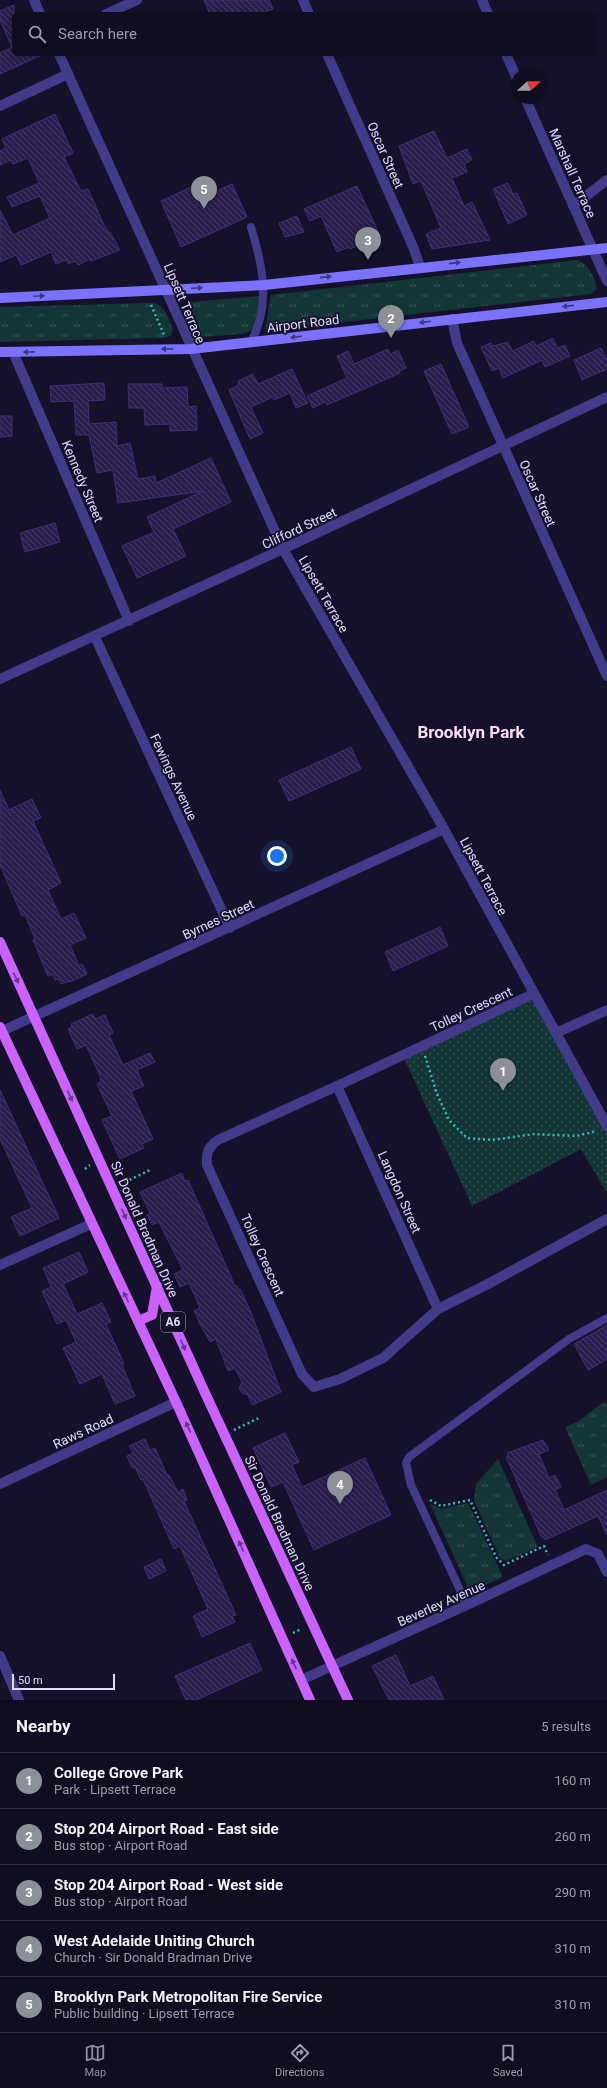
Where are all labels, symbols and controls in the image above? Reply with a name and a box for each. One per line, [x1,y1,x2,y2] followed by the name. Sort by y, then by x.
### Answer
[12,12,595,56] search box
[26,23,48,45] icon: search
[58,25,137,43] text: Search here
[511,68,547,104] north arrow
[364,120,407,191] street label: Oscar Street
[546,126,599,220] street label: Marshall Terrace
[191,176,217,209] pin: 5
[355,227,381,260] pin: 3
[449,260,462,267] one-way arrow
[161,261,208,346] street label: Lipsett Terrace
[320,274,332,281] one-way arrow
[191,285,203,292] one-way arrow
[33,293,46,299] one-way arrow
[562,303,574,309] one-way arrow
[378,305,404,338] pin: 2
[266,312,340,335] street label: Airport Road
[419,319,431,325] one-way arrow
[290,334,302,340] one-way arrow
[160,346,173,352] one-way arrow
[23,348,35,355] one-way arrow
[59,438,106,524] street label: Kennedy Street
[516,458,559,529] street label: Oscar Street
[260,505,339,552] street label: Clifford Street
[296,553,352,635] street label: Lipsett Terrace
[417,722,525,742] district label: Brooklyn Park
[147,732,200,823] street label: Fewings Avenue
[457,835,510,918] street label: Lipsett Terrace
[267,846,287,866] your location
[180,896,256,943] street label: Byrnes Street
[13,972,19,983] one-way arrow
[428,984,514,1035] street label: Tolley Crescent
[490,1058,516,1091] pin: 1
[67,1090,73,1102] one-way arrow
[375,1149,424,1235] street label: Langdon Street
[108,1159,181,1300] street label: Sir Donald Bradman Drive
[121,1209,127,1220] one-way arrow
[238,1212,287,1299] street label: Tolley Crescent
[123,1291,129,1303] one-way arrow
[161,1312,185,1332] road number: A6
[181,1340,187,1352] one-way arrow
[51,1411,116,1452] street label: Raws Road
[184,1421,191,1433] one-way arrow
[242,1453,317,1593] street label: Sir Donald Bradman Drive
[327,1471,353,1504] pin: 4
[237,1539,243,1551] one-way arrow
[395,1577,487,1629] street label: Beverley Avenue
[290,1658,296,1670] one-way arrow
[12,1672,115,1691] scale bar
[18,1674,43,1687] text: 50 m
[16,1716,71,1736] text: Nearby
[541,1719,591,1734] text: 5 results
[54,1764,183,1782] text: College Grove Park
[25,1773,33,1788] text: 1
[554,1773,591,1788] text: 160 m
[54,1782,176,1797] text: Park · Lipsett Terrace
[54,1820,279,1838] text: Stop 204 Airport Road - East side
[25,1829,33,1844] text: 2
[554,1829,591,1844] text: 260 m
[54,1838,187,1853] text: Bus stop · Airport Road
[54,1876,283,1894] text: Stop 204 Airport Road - West side
[25,1885,33,1900] text: 3
[554,1885,591,1900] text: 290 m
[54,1894,187,1909] text: Bus stop · Airport Road
[54,1932,255,1950] text: West Adelaide Uniting Church
[25,1941,33,1956] text: 4
[554,1941,591,1956] text: 310 m
[54,1950,252,1965] text: Church · Sir Donald Bradman Drive
[54,1988,322,2006] text: Brooklyn Park Metropolitan Fire Service
[25,1997,33,2012] text: 5
[554,1997,591,2012] text: 310 m
[54,2006,235,2021] text: Public building · Lipsett Terrace
[84,2042,106,2079] tab: Map
[275,2042,324,2079] tab: Directions
[493,2042,523,2079] tab: Saved

